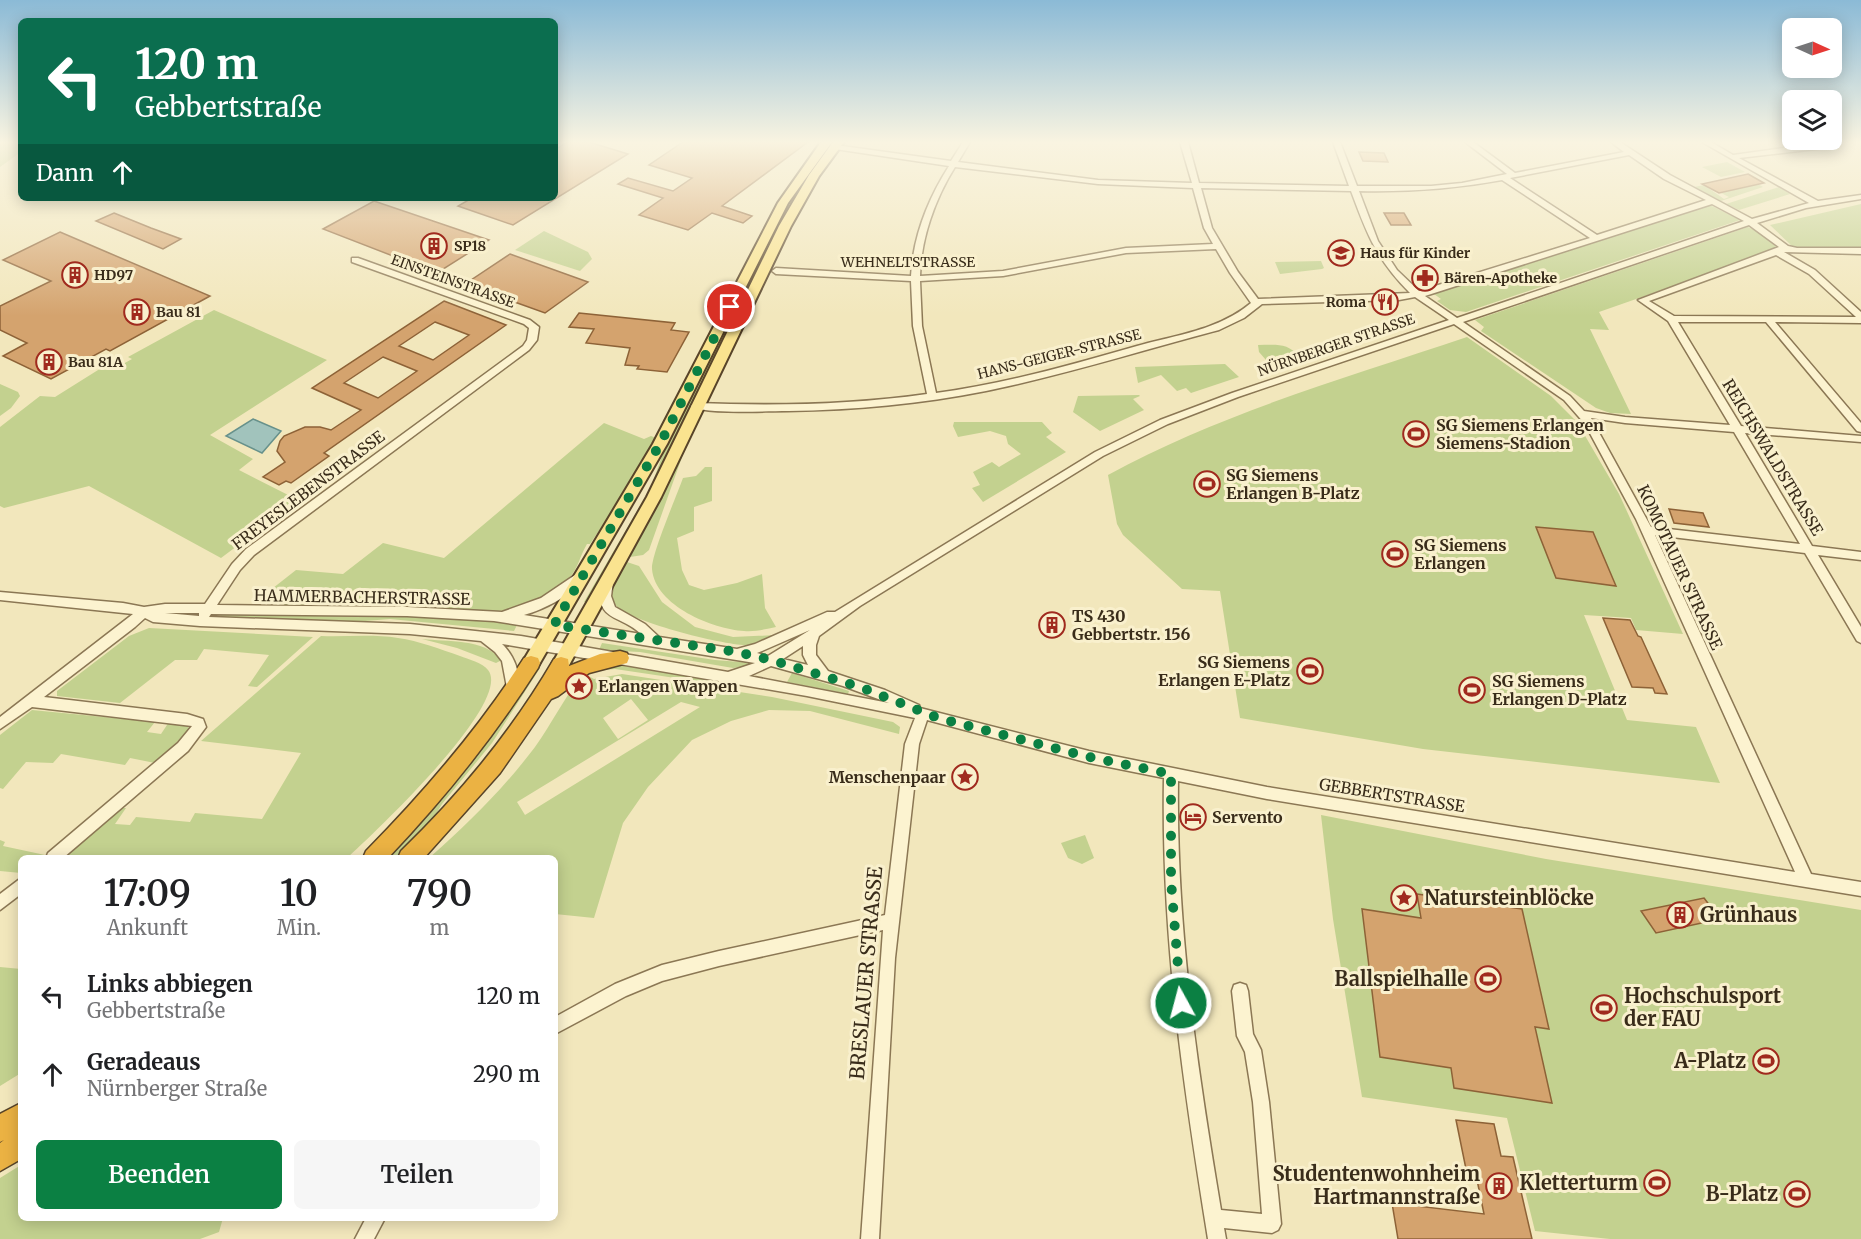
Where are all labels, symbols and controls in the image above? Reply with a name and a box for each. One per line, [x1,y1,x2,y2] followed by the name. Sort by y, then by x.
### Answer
[1782,18,1842,78] north arrow
[1782,18,1842,150] map controls
[135,38,258,90] text: 120 m
[36,42,114,120] icon: left
[135,90,322,124] text: Gebbertstraße
[1782,90,1842,150] button: layers
[106,156,139,189] icon: ahead
[36,159,94,187] text: Dann
[419,231,449,261] building icon: SP18
[454,237,487,255] place label: SP18
[1326,238,1356,268] school or university icon: Haus für Kinder
[1360,244,1471,262] place label: Haus für Kinder
[389,250,518,312] street label: EINSTEINSTRASSE
[840,253,975,271] street label: WEHNELTSTRASSE
[60,260,90,290] building icon: HD97
[1410,263,1440,293] pharmacy icon: Bären-Apotheke
[94,266,133,284] place label: HD97
[1444,269,1557,287] place label: Bären-Apotheke
[704,281,755,332] pin
[1370,287,1400,317] restaurant icon: Roma
[713,290,746,323] icon: arrive
[1326,293,1366,311] place label: Roma
[122,297,152,327] building icon: Bau 81
[156,303,201,321] place label: Bau 81
[1255,310,1417,380] street label: NÜRNBERGER STRASSE
[975,325,1143,383] street label: HANS-GEIGER-STRASSE
[34,347,64,377] building icon: Bau 81A
[68,353,124,371] place label: Bau 81A
[1718,375,1828,540] street label: REICHSWALDSTRASSE
[1436,415,1604,453] place label: SG Siemens Erlangen Siemens-Stadion
[1401,419,1431,449] sports icon: SG Siemens Erlangen Siemens-Stadion
[228,426,389,554] street label: FREYESLEBENSTRASSE
[1226,465,1360,503] place label: SG Siemens Erlangen B-Platz
[1192,469,1222,499] sports icon: SG Siemens Erlangen B-Platz
[1633,481,1727,653] street label: KOMOTAUER STRASSE
[1414,535,1507,573] place label: SG Siemens Erlangen
[1380,539,1410,569] sports icon: SG Siemens Erlangen
[254,585,471,609] street label: HAMMERBACHERSTRASSE
[1072,606,1191,644] place label: TS 430 Gebbertstr. 156
[1037,610,1067,640] building icon: TS 430 Gebbertstr. 156
[1158,652,1290,690] place label: SG Siemens Erlangen E-Platz
[1295,656,1325,686] sports icon: SG Siemens Erlangen E-Platz
[564,671,594,701] place icon: Erlangen Wappen
[1492,671,1627,709] place label: SG Siemens Erlangen D-Platz
[1457,675,1487,705] sports icon: SG Siemens Erlangen D-Platz
[598,676,738,696] place label: Erlangen Wappen
[950,762,980,792] place icon: Menschenpaar
[829,767,947,787] place label: Menschenpaar
[1318,774,1467,817] street label: GEBBERTSTRASSE
[1178,802,1208,832] hotel icon: Servento
[1212,807,1283,827] place label: Servento
[844,865,887,1081] street label: BRESLAUER STRASSE
[104,871,191,916] text: 17:09
[280,871,318,916] text: 10
[407,871,472,916] text: 790
[1389,883,1419,913] place icon: Natursteinblöcke
[1424,885,1594,910] place label: Natursteinblöcke
[1665,900,1695,930] building icon: Grünhaus
[1700,902,1797,927] place label: Grünhaus
[107,915,188,940] text: Ankunft
[277,915,321,940] text: Min.
[430,915,449,940] text: m
[1473,964,1503,994] sports icon: Ballspielhalle
[1334,966,1468,991] place label: Ballspielhalle
[87,970,253,998] text: Links abbiegen
[1149,971,1213,1035] position arrow
[36,980,69,1013] icon: left
[476,982,540,1010] text: 120 m
[1624,983,1781,1031] place label: Hochschulsport der FAU
[1589,993,1619,1023] sports icon: Hochschulsport der FAU
[87,998,225,1023] text: Gebbertstraße
[1751,1046,1781,1076] sports icon: A-Platz
[87,1048,201,1076] text: Geradeaus
[1673,1048,1746,1073] place label: A-Platz
[36,1058,69,1091] icon: ahead
[473,1060,540,1088] text: 290 m
[87,1076,267,1101] text: Nürnberger Straße
[36,1140,282,1209] button: Beenden
[294,1140,540,1209] button: Teilen
[1272,1161,1480,1209] place label: Studentenwohnheim Hartmannstraße
[1642,1168,1672,1198] sports icon: Kletterturm
[1519,1170,1638,1195] place label: Kletterturm
[1484,1171,1514,1201] building icon: Studentenwohnheim Hartmannstraße
[1782,1179,1812,1209] sports icon: B-Platz
[1705,1181,1778,1206] place label: B-Platz

